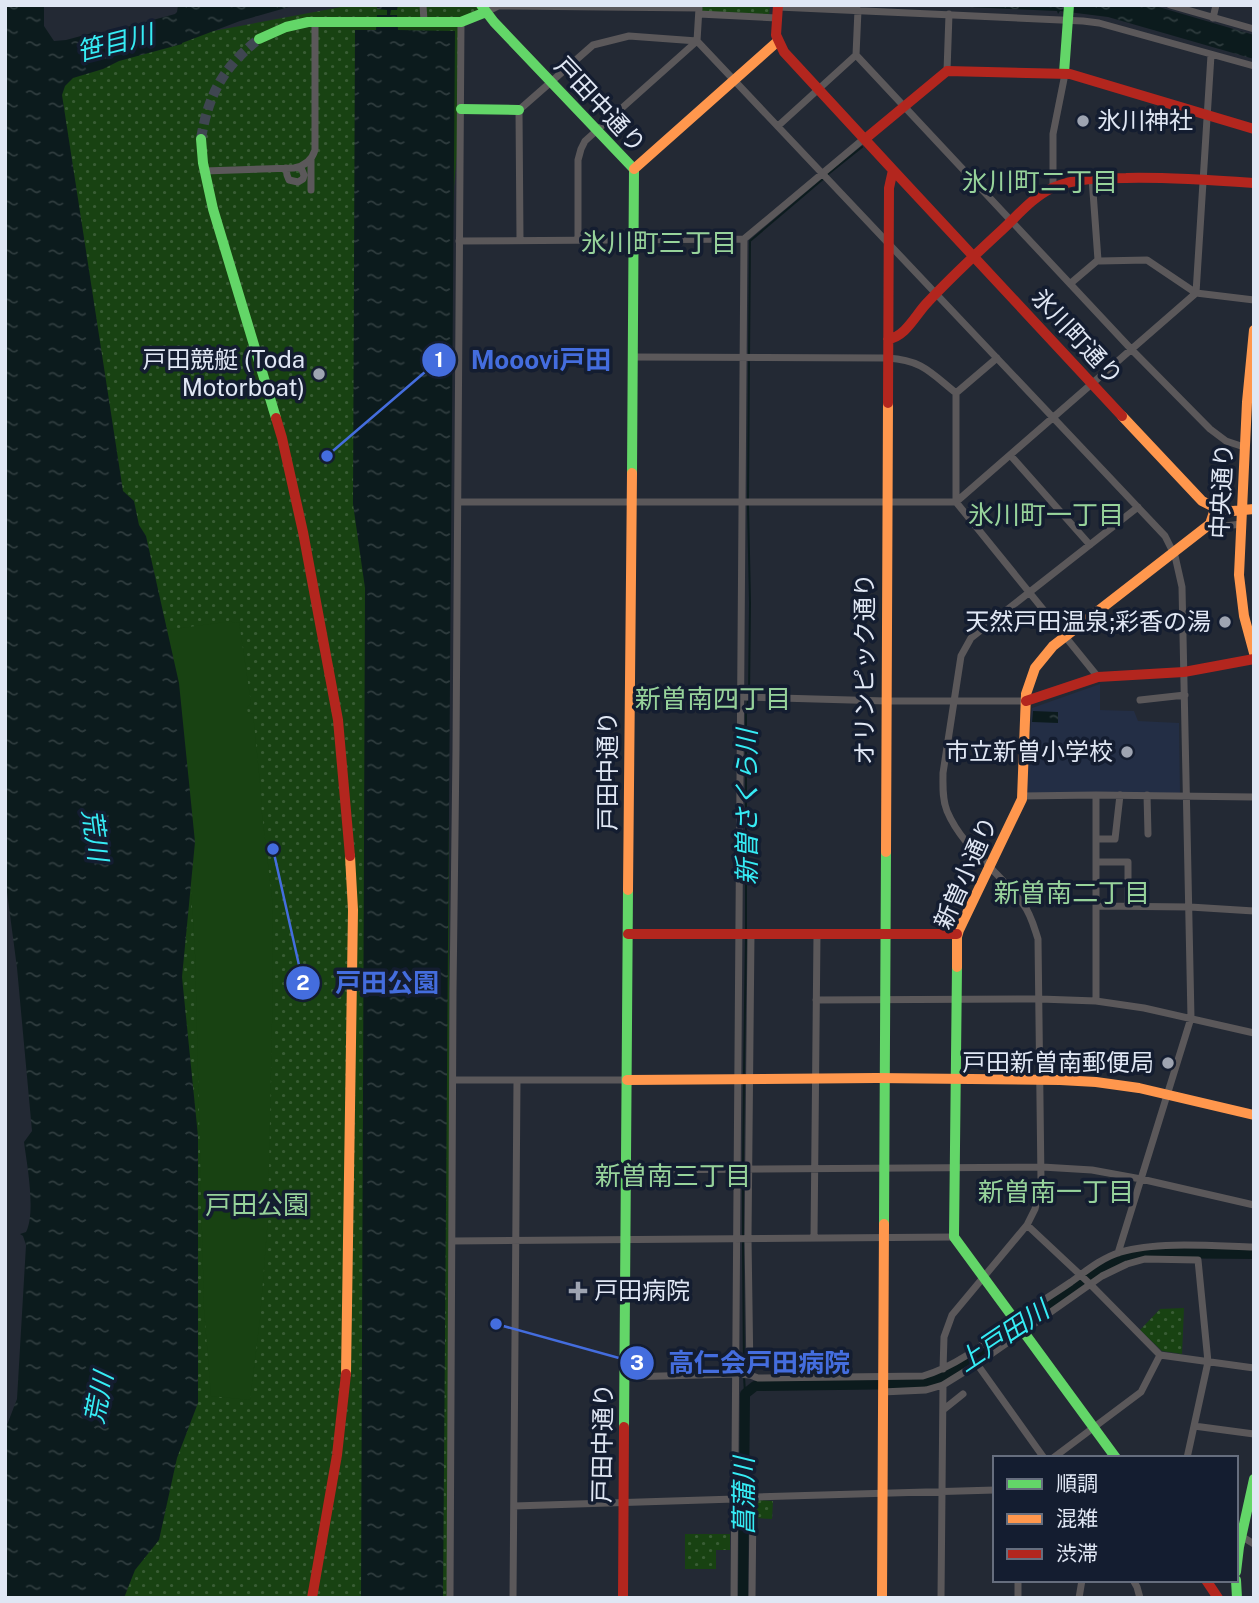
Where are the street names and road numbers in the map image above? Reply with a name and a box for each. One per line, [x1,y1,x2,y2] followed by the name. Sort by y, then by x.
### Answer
[550,51,652,158] street label: 戸田中通り
[1027,283,1129,390] street label: 氷川町通り
[1205,442,1237,540] street label: 中央通り
[850,573,878,765] street label: オリンピック通り
[593,711,621,831] street label: 戸田中通り
[928,812,1002,933] street label: 新曽小通り
[587,1383,617,1503] street label: 戸田中通り

